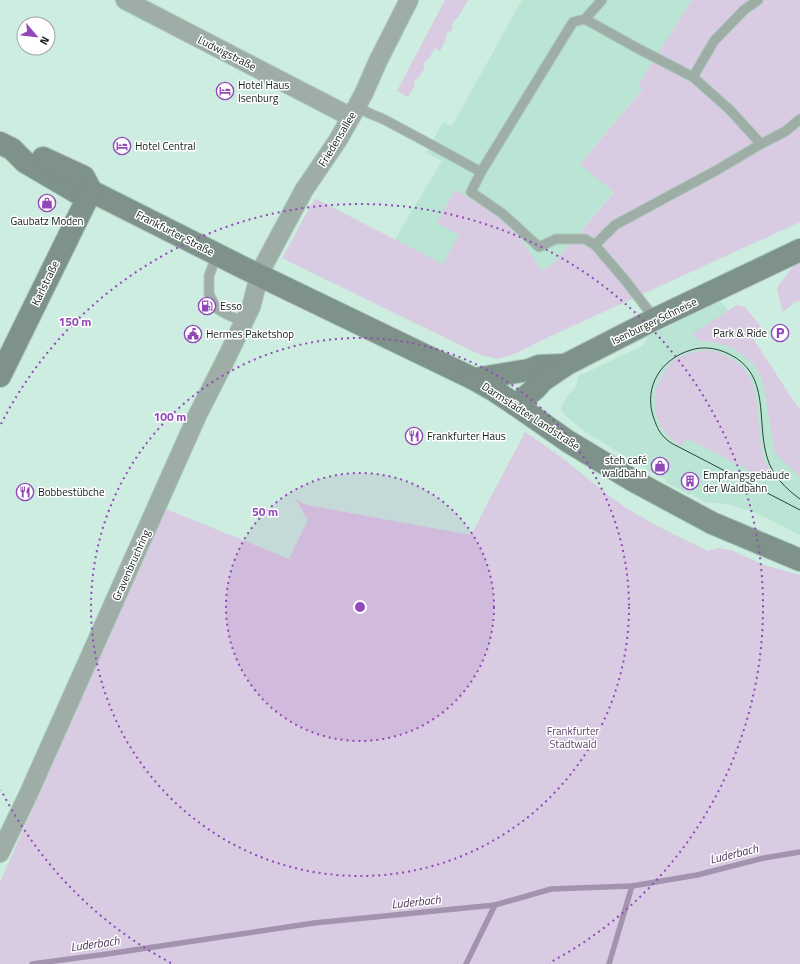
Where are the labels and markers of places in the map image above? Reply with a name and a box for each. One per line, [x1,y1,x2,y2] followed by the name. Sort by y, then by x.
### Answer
[238,77,289,106] place label: Hotel Haus Isenburg
[215,81,235,101] hotel icon: Hotel Haus Isenburg
[112,136,132,156] hotel icon: Hotel Central
[135,138,196,154] place label: Hotel Central
[37,193,57,213] shop icon: Gaubatz Moden
[11,213,84,229] place label: Gaubatz Moden
[197,296,217,316] fuel station icon: Esso
[220,298,242,314] place label: Esso
[770,323,790,343] parking icon: Park & Ride
[183,324,203,344] public building icon: Hermes Paketshop
[713,325,767,341] place label: Park & Ride
[206,326,294,342] place label: Hermes Paketshop
[404,426,424,446] restaurant icon: Frankfurter Haus
[427,428,506,444] place label: Frankfurter Haus
[602,452,647,481] place label: steh café waldbahn
[650,456,670,476] shop icon: steh café waldbahn
[703,467,790,496] place label: Empfangsgebäude der Waldbahn
[680,471,700,491] building icon: Empfangsgebäude der Waldbahn
[15,482,35,502] restaurant icon: Bobbestübche
[38,484,105,500] place label: Bobbestübche
[353,600,367,614] centre of rings

